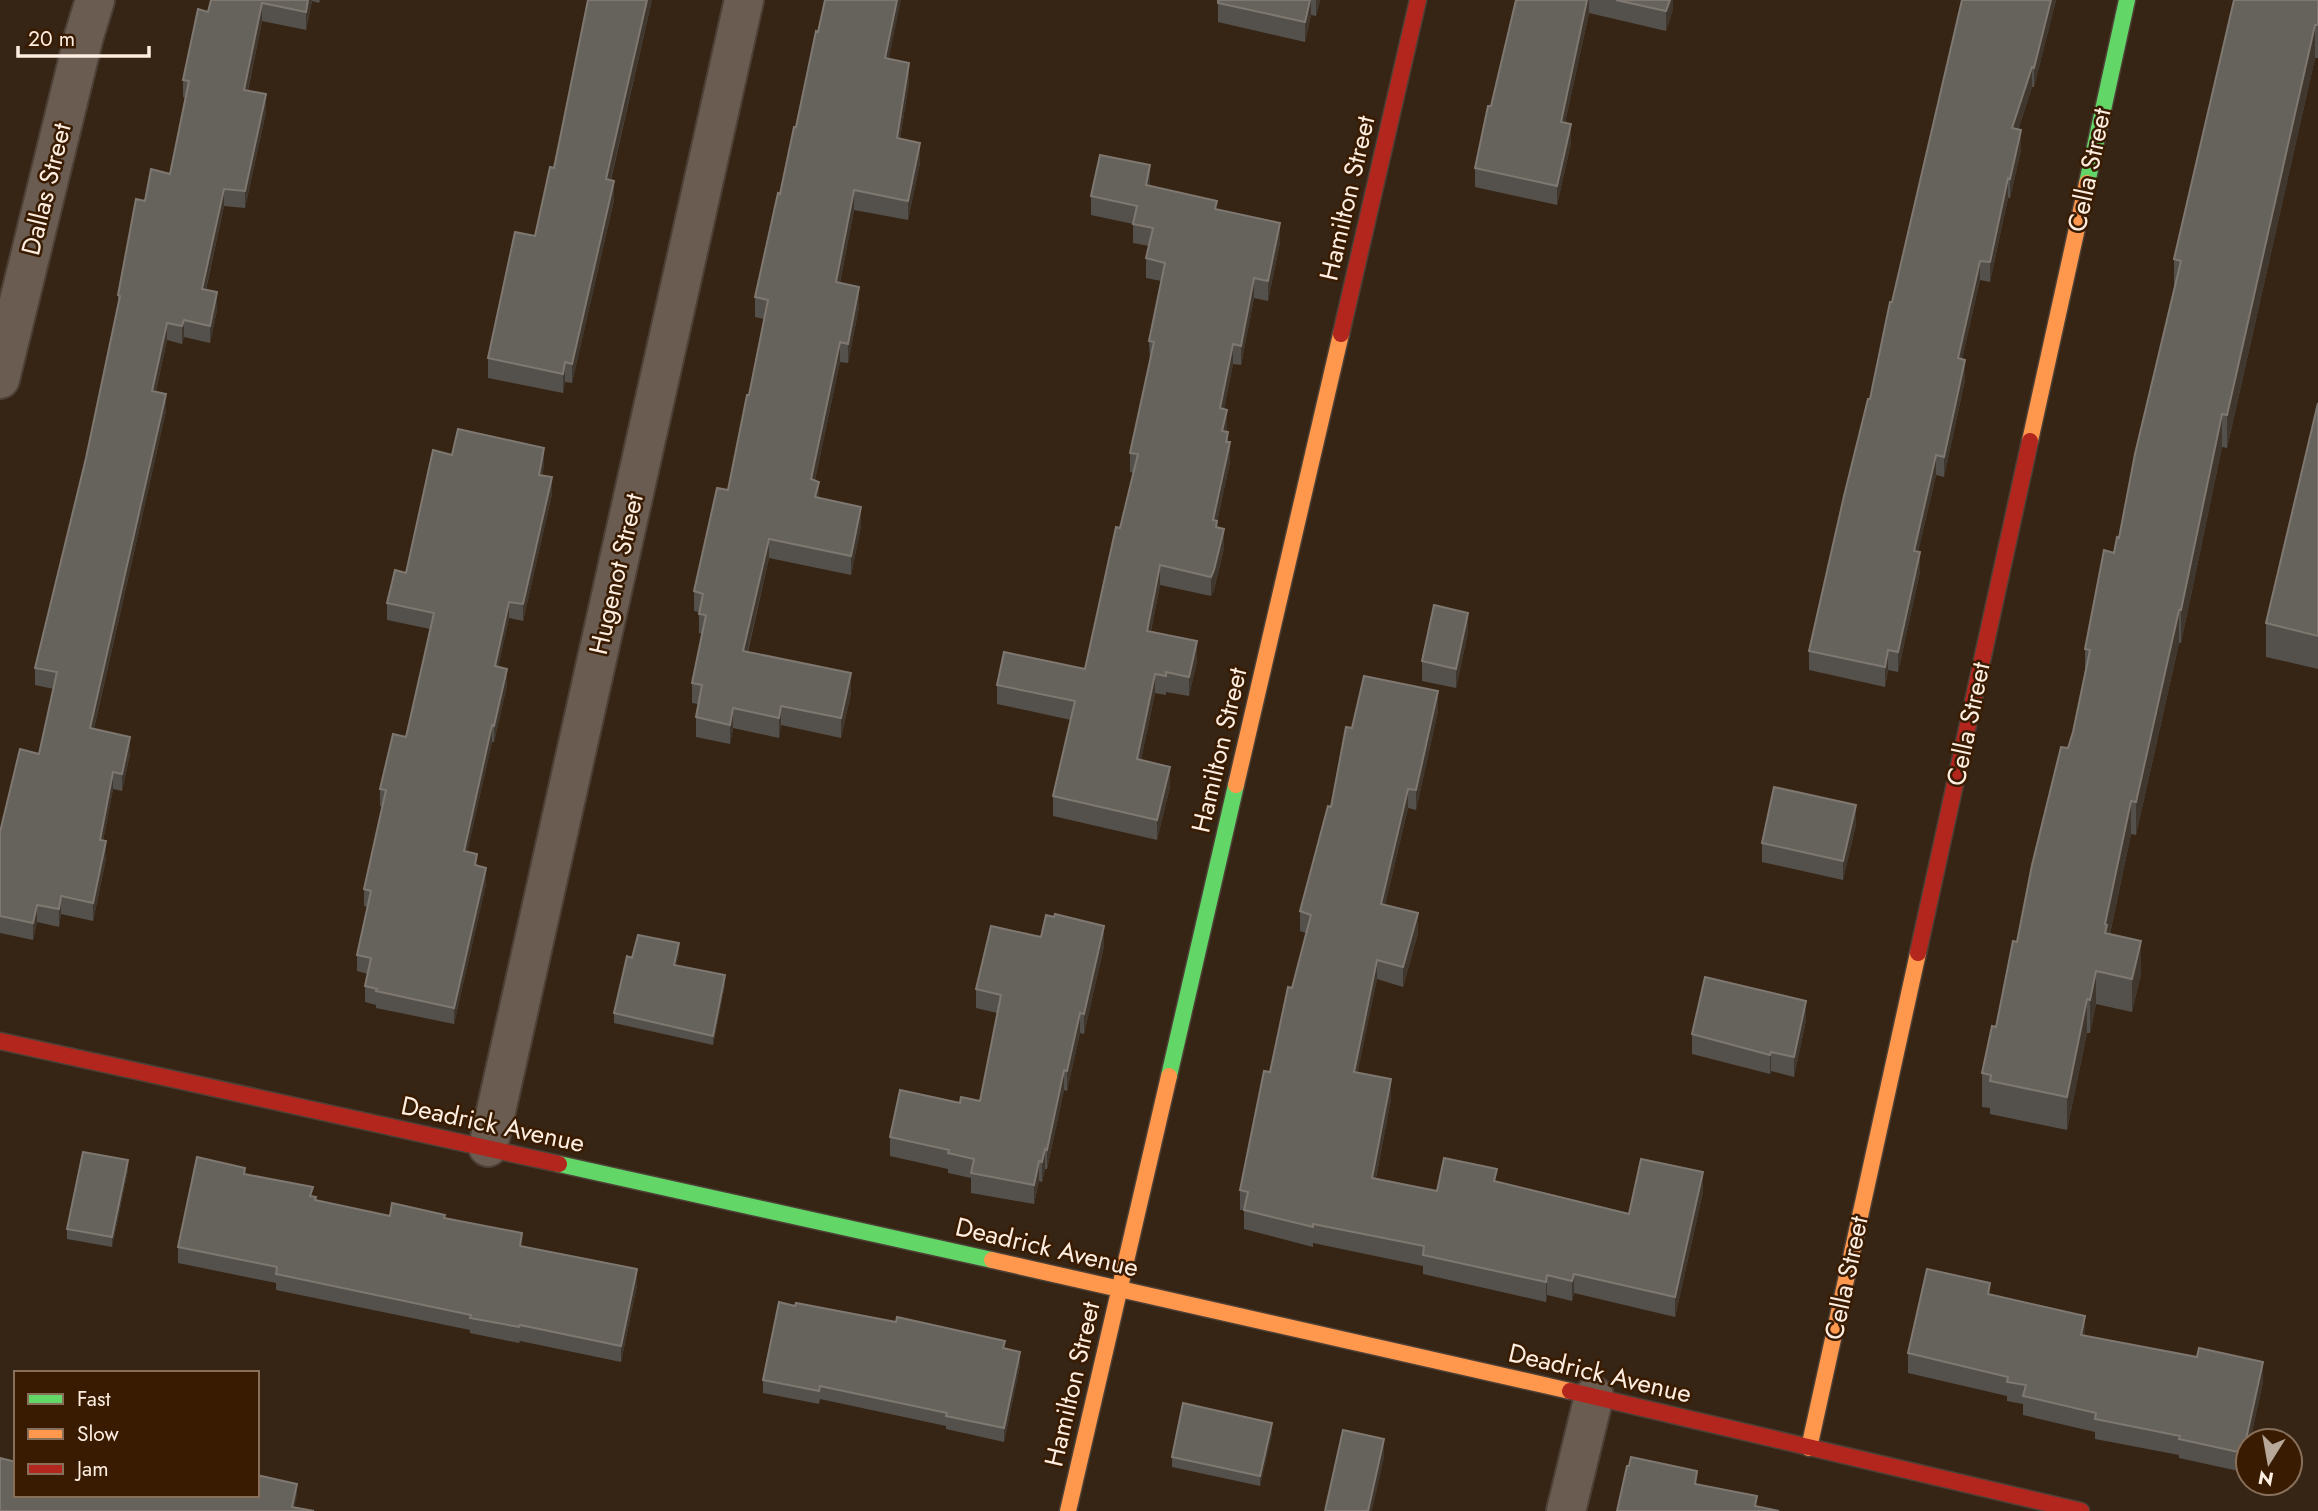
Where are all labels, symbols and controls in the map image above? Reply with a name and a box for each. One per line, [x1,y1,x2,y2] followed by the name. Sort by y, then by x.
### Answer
[18,14,149,58] scale bar
[28,24,75,54] text: 20 m
[2057,104,2121,235] street label: Cella Street
[1310,111,1385,284] street label: Hamilton Street
[11,118,81,259] street label: Dallas Street
[579,489,653,658] street label: Hugenot Street
[1936,658,2000,789] street label: Cella Street
[1182,663,1257,836] street label: Hamilton Street
[398,1086,588,1162] street label: Deadrick Avenue
[952,1207,1142,1287] street label: Deadrick Avenue
[1814,1212,1878,1343] street label: Cella Street
[1035,1297,1110,1470] street label: Hamilton Street
[1505,1333,1695,1413] street label: Deadrick Avenue
[14,1371,259,1497] legend
[77,1384,110,1414] text: Fast
[77,1419,119,1449] text: Slow
[2234,1427,2304,1497] north arrow
[74,1454,109,1484] text: Jam
[2256,1464,2276,1493] text: N

